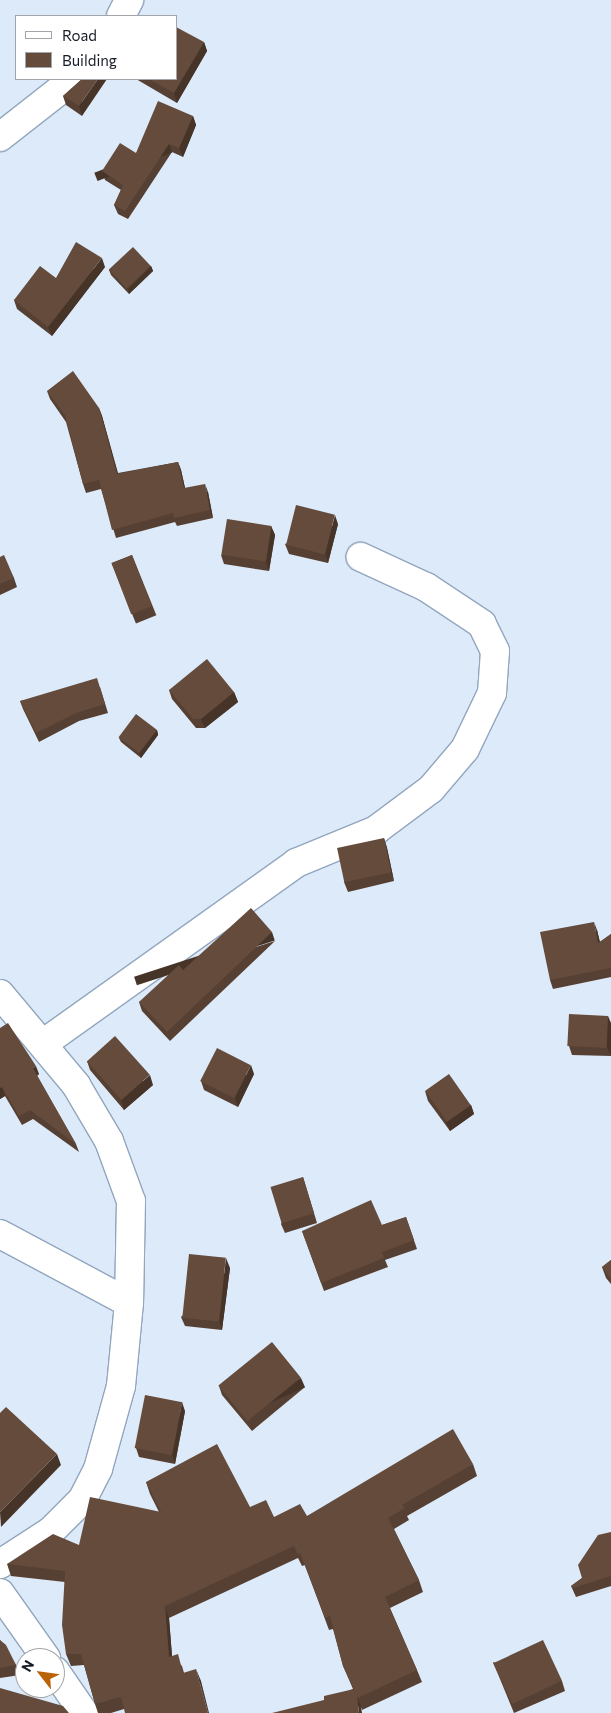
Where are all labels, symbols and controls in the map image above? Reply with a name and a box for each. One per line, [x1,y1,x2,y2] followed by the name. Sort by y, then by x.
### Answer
[15,15,178,80] legend
[62,26,97,44] text: Road
[62,51,117,69] text: Building
[15,1648,65,1698] north arrow
[17,1657,37,1675] text: N

